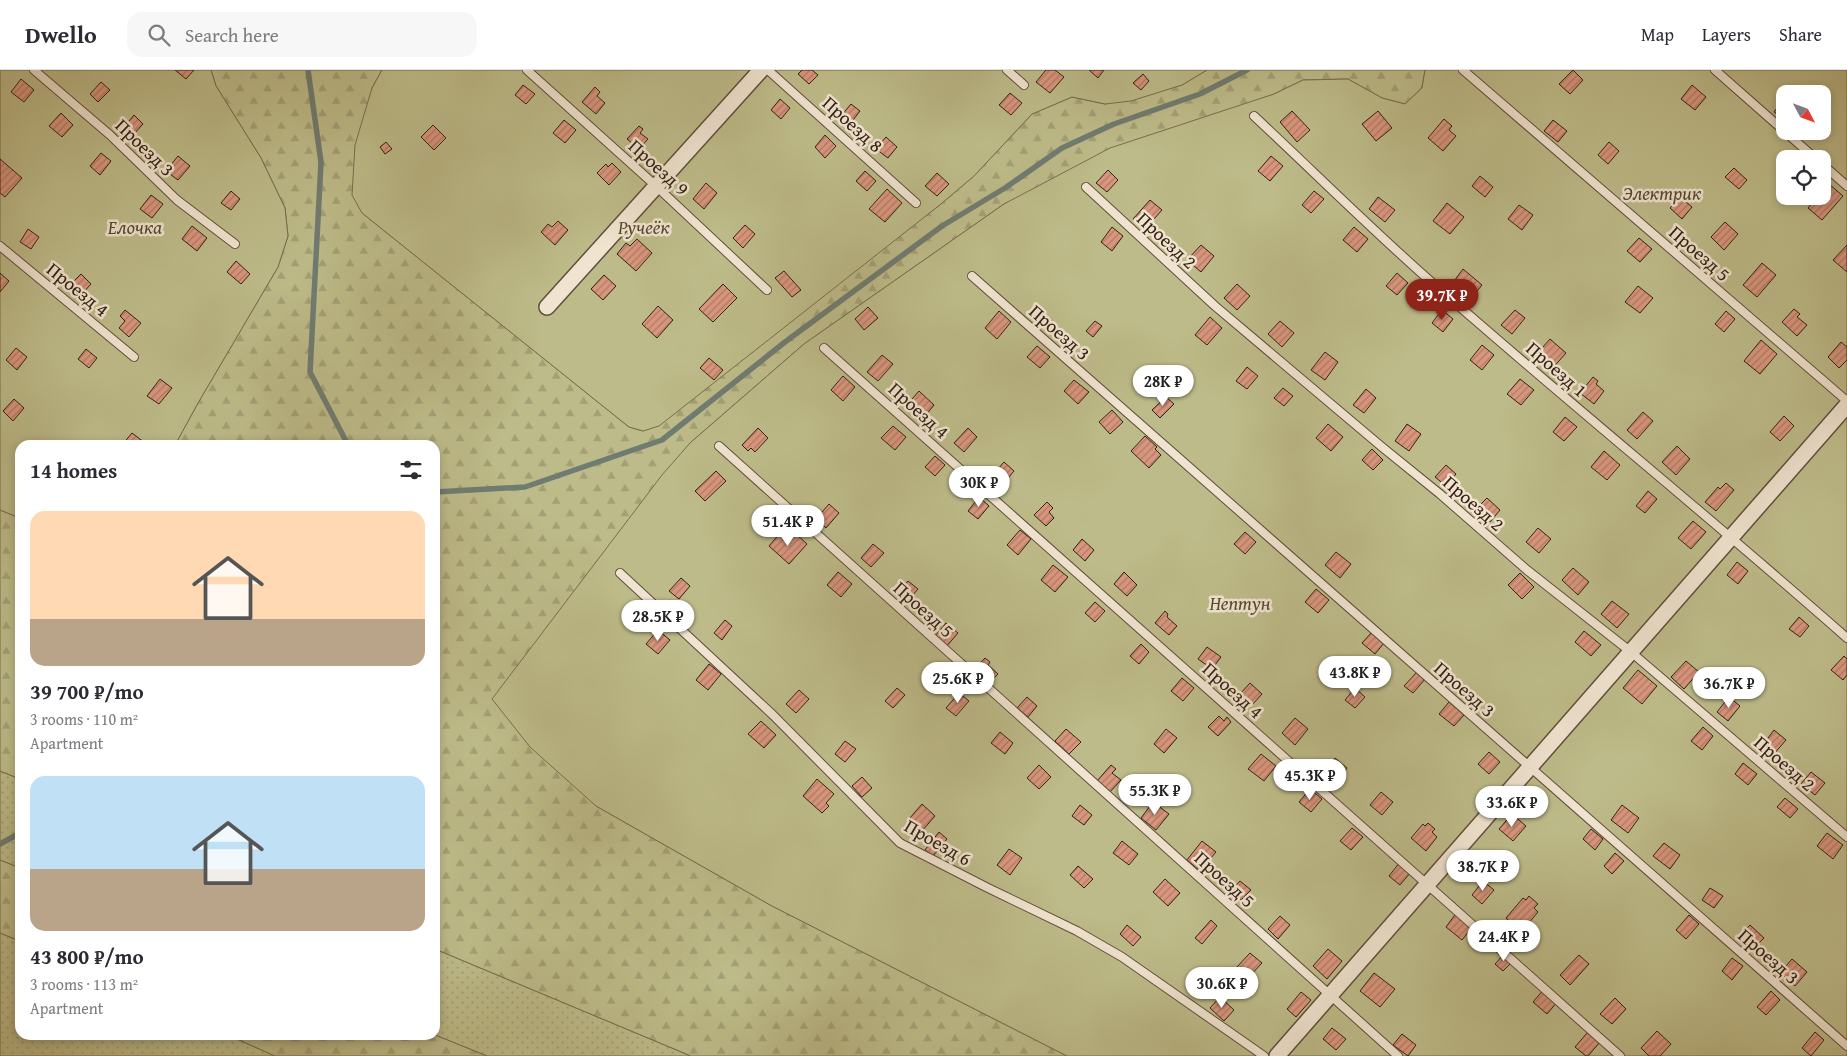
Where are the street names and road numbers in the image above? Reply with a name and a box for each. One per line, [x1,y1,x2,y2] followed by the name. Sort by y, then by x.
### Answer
[817,89,889,159] street label: Проезд 8
[109,112,181,182] street label: Проезд 3
[623,132,695,202] street label: Проезд 9
[1131,205,1203,275] street label: Проезд 2
[1663,218,1737,288] street label: Проезд 5
[41,255,115,323] street label: Проезд 4
[1023,297,1097,367] street label: Проезд 3
[1520,334,1594,404] street label: Проезд 1
[883,375,955,445] street label: Проезд 4
[1437,468,1511,538] street label: Проезд 2
[888,574,960,644] street label: Проезд 5
[1428,654,1502,724] street label: Проезд 3
[1197,655,1269,725] street label: Проезд 4
[1748,728,1822,798] street label: Проезд 2
[899,812,977,872] street label: Проезд 6
[1189,844,1261,914] street label: Проезд 5
[1732,921,1806,991] street label: Проезд 3

